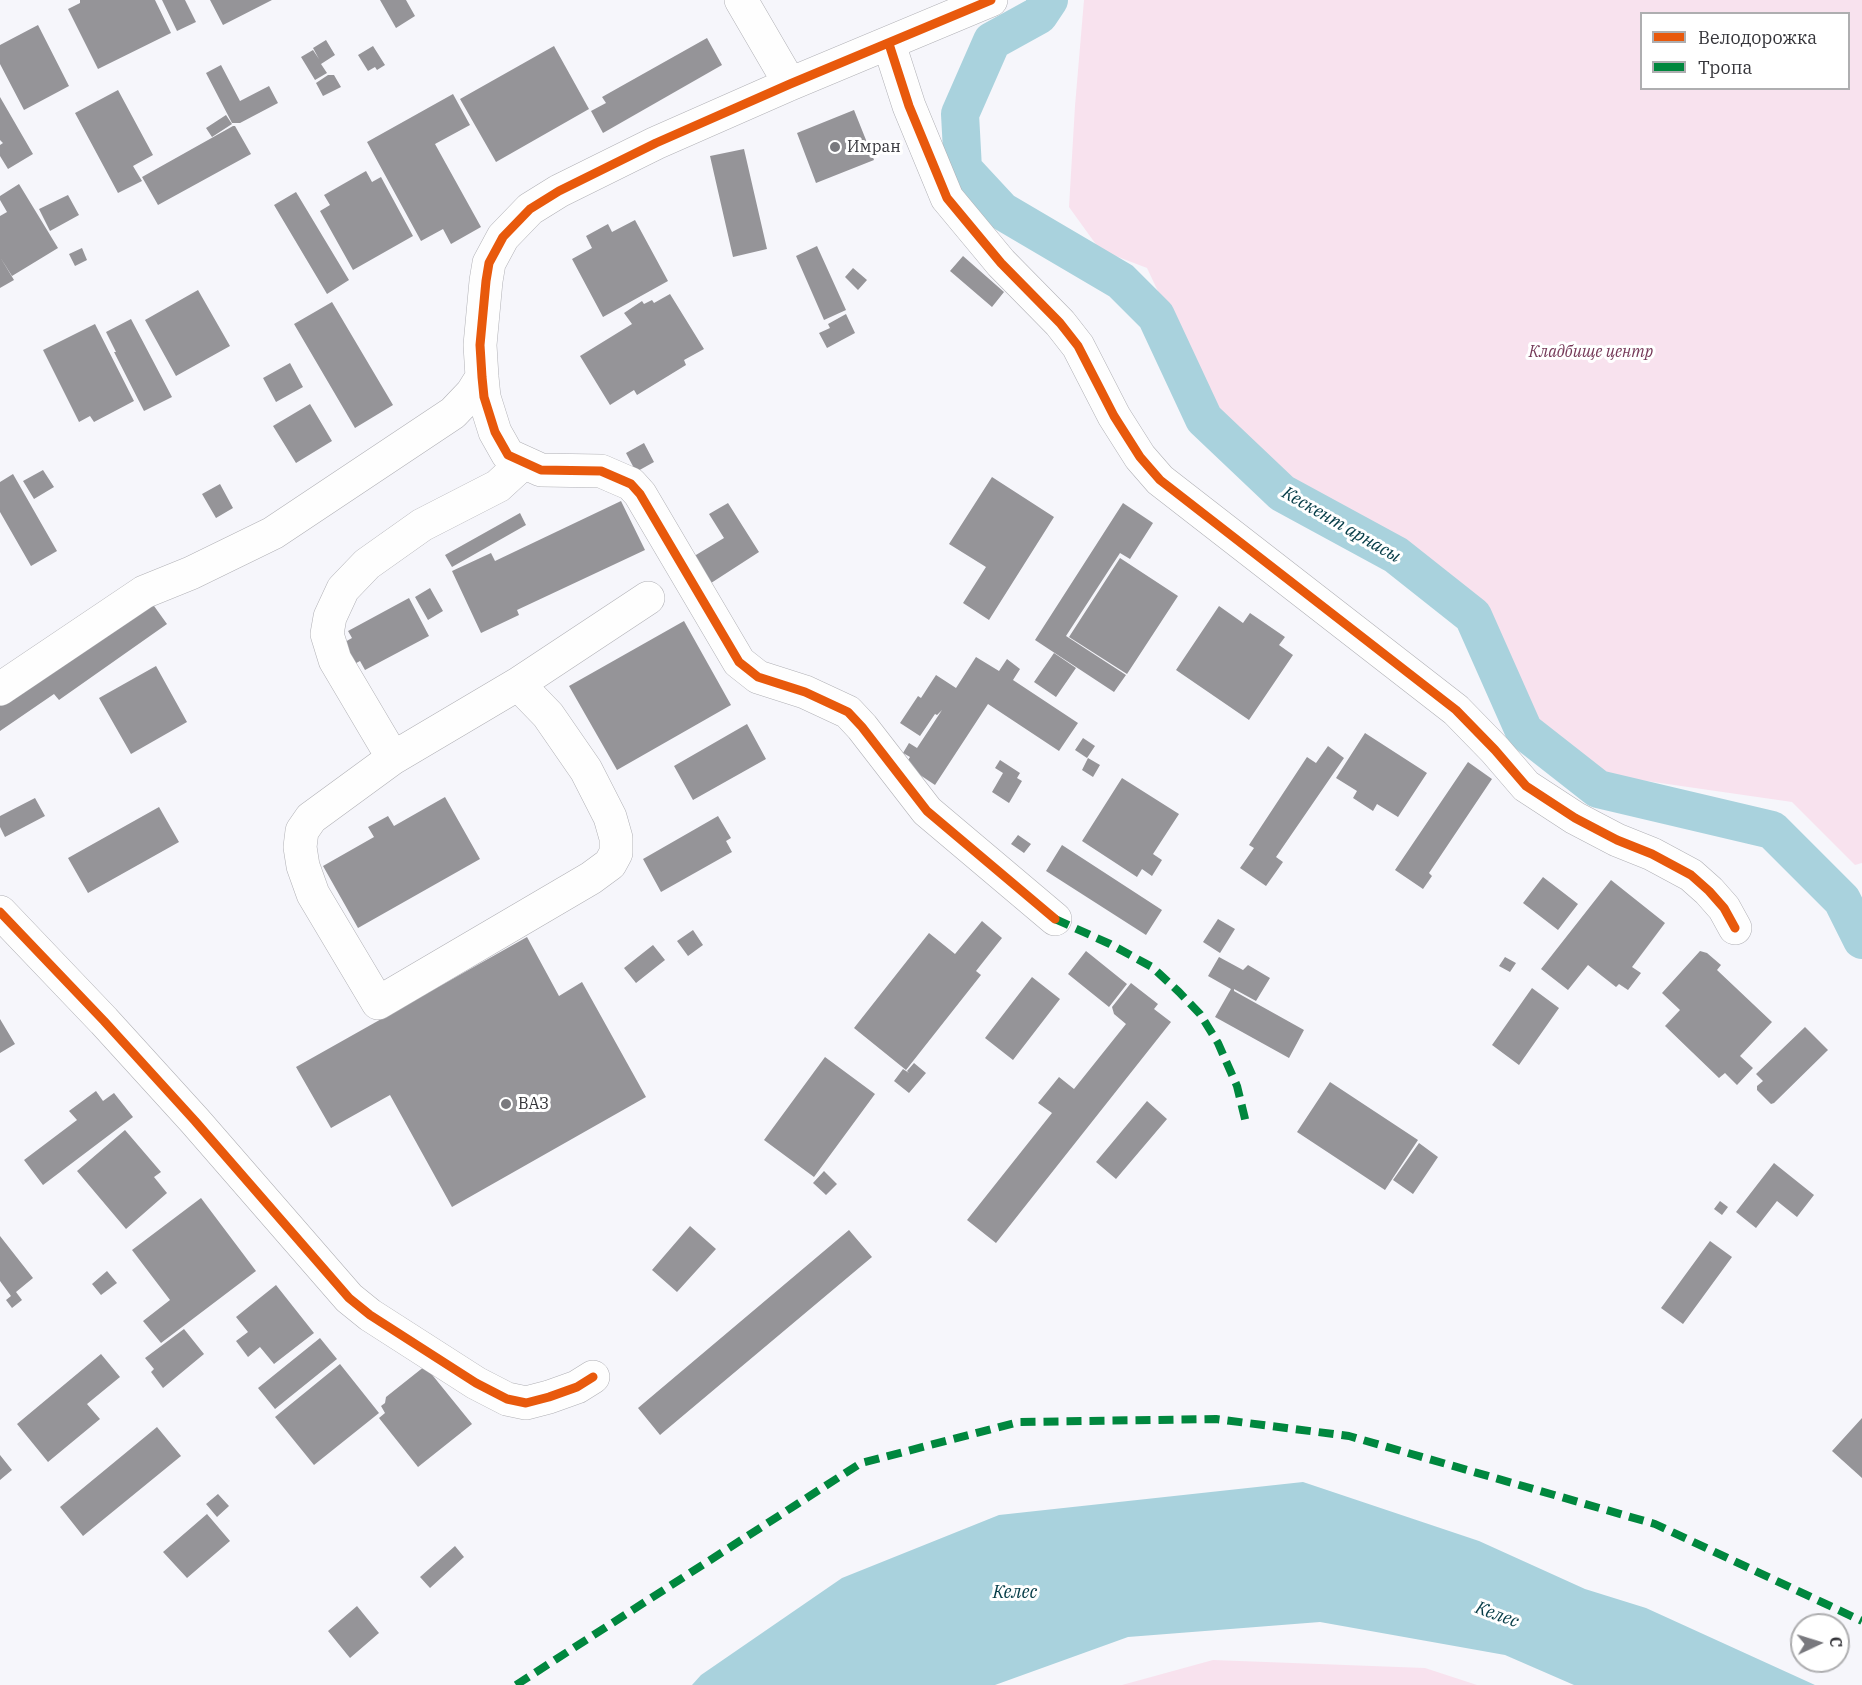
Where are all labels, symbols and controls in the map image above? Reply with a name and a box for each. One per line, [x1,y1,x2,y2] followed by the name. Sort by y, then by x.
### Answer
[1640,12,1850,90] legend
[1698,26,1817,49] text: Велодорожка
[1698,56,1752,79] text: Тропа
[847,137,901,157] place label: Имран
[828,140,842,154] marker: Имран
[1529,342,1653,362] park label: Кладбище центр
[1278,482,1404,568] water label: Кескент арнасы
[518,1094,549,1114] place label: ВАЗ
[499,1097,513,1111] marker: ВАЗ
[993,1582,1037,1604] water label: Келес
[1472,1597,1522,1633] water label: Келес
[1790,1613,1850,1673] north arrow
[1826,1636,1846,1648] text: С

